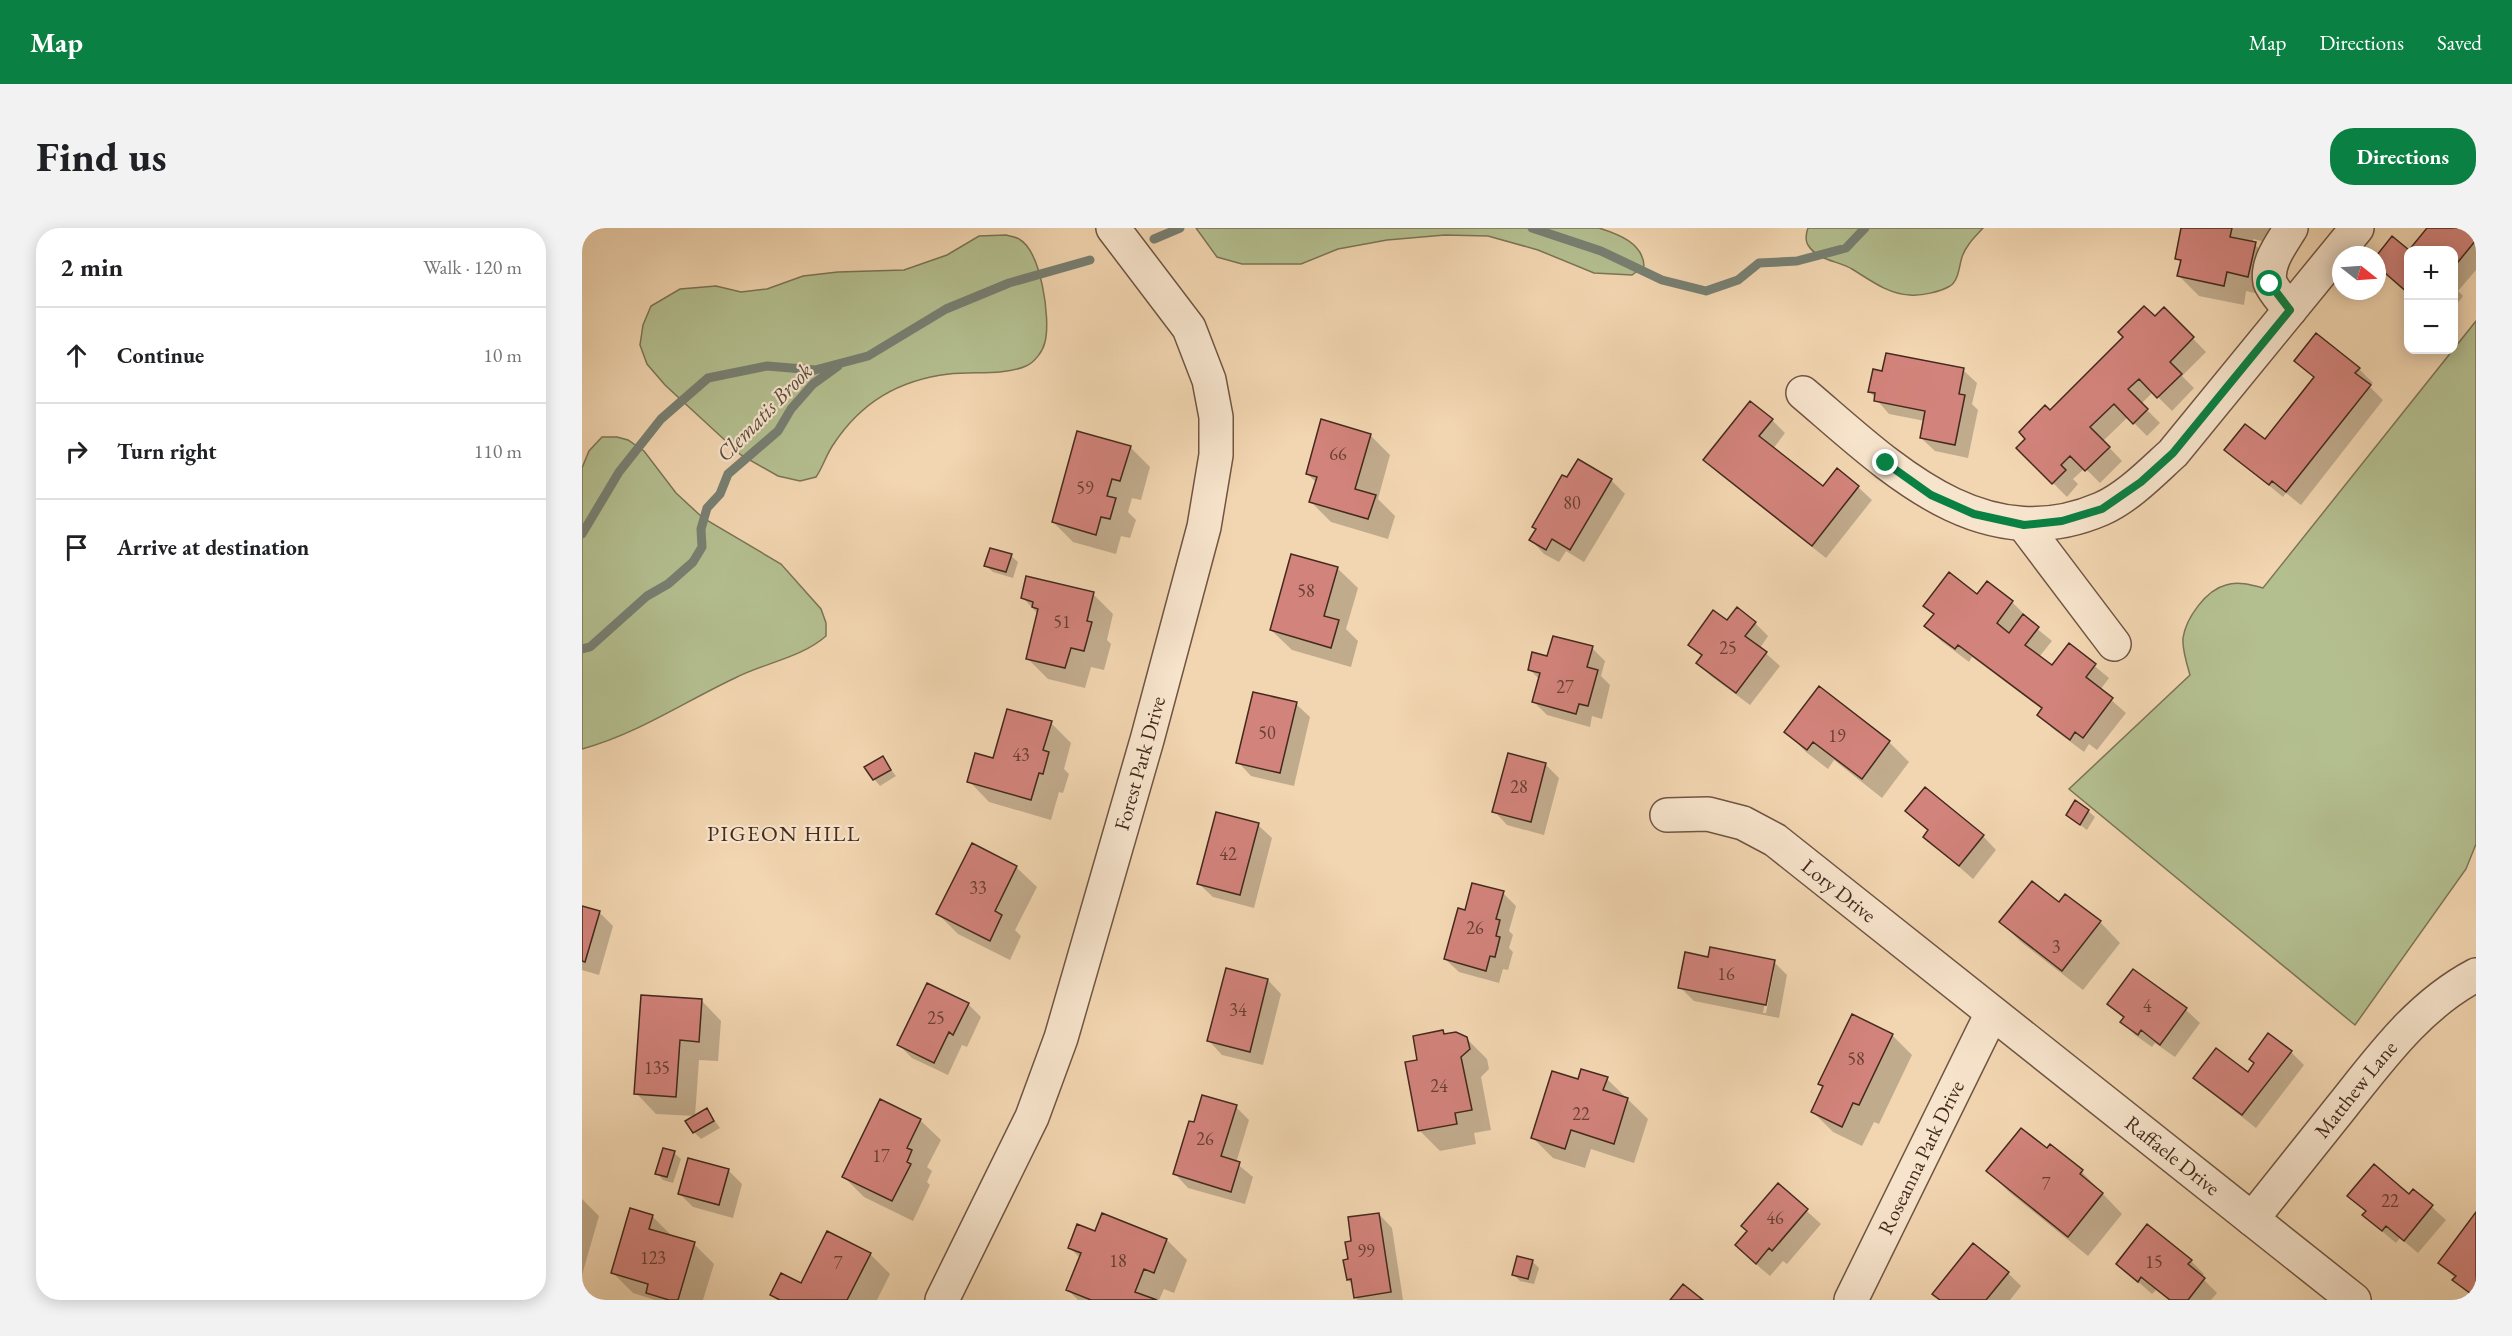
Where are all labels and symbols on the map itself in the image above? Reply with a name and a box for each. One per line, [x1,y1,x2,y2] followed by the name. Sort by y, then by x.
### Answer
[2332,246,2386,300] north arrow
[2256,270,2282,296] route start
[710,357,819,468] water label: Clematis Brook
[1329,442,1347,465] house number: 66
[1872,449,1898,475] route end
[1076,476,1094,499] house number: 59
[1563,491,1581,514] house number: 80
[1297,579,1315,602] house number: 58
[1053,610,1071,633] house number: 51
[1719,636,1737,659] house number: 25
[1556,675,1574,698] house number: 27
[1108,693,1171,833] street label: Forest Park Drive
[1258,721,1276,744] house number: 50
[1828,724,1846,747] house number: 19
[1012,743,1030,766] house number: 43
[1510,775,1528,798] house number: 28
[707,819,861,848] district label: PIGEON HILL
[1219,842,1237,865] house number: 42
[1796,852,1882,928] street label: Lory Drive
[969,876,987,899] house number: 33
[1466,916,1484,939] house number: 26
[2052,935,2060,958] house number: 3
[1717,962,1735,985] house number: 16
[2143,994,2152,1017] house number: 4
[1229,998,1247,1021] house number: 34
[927,1006,945,1029] house number: 25
[2308,1035,2403,1143] street label: Matthew Lane
[1847,1047,1865,1070] house number: 58
[644,1056,670,1079] house number: 135
[1430,1074,1448,1097] house number: 24
[1871,1076,1970,1239] street label: Roseanna Park Drive
[1572,1102,1590,1125] house number: 22
[2120,1109,2226,1201] street label: Raffaele Drive
[1196,1127,1214,1150] house number: 26
[872,1144,890,1167] house number: 17
[2042,1172,2051,1195] house number: 7
[2381,1189,2399,1212] house number: 22
[1766,1206,1784,1229] house number: 46
[1357,1239,1375,1262] house number: 99
[640,1246,666,1269] house number: 123
[1109,1249,1127,1272] house number: 18
[2145,1250,2163,1273] house number: 15
[834,1251,843,1274] house number: 7

